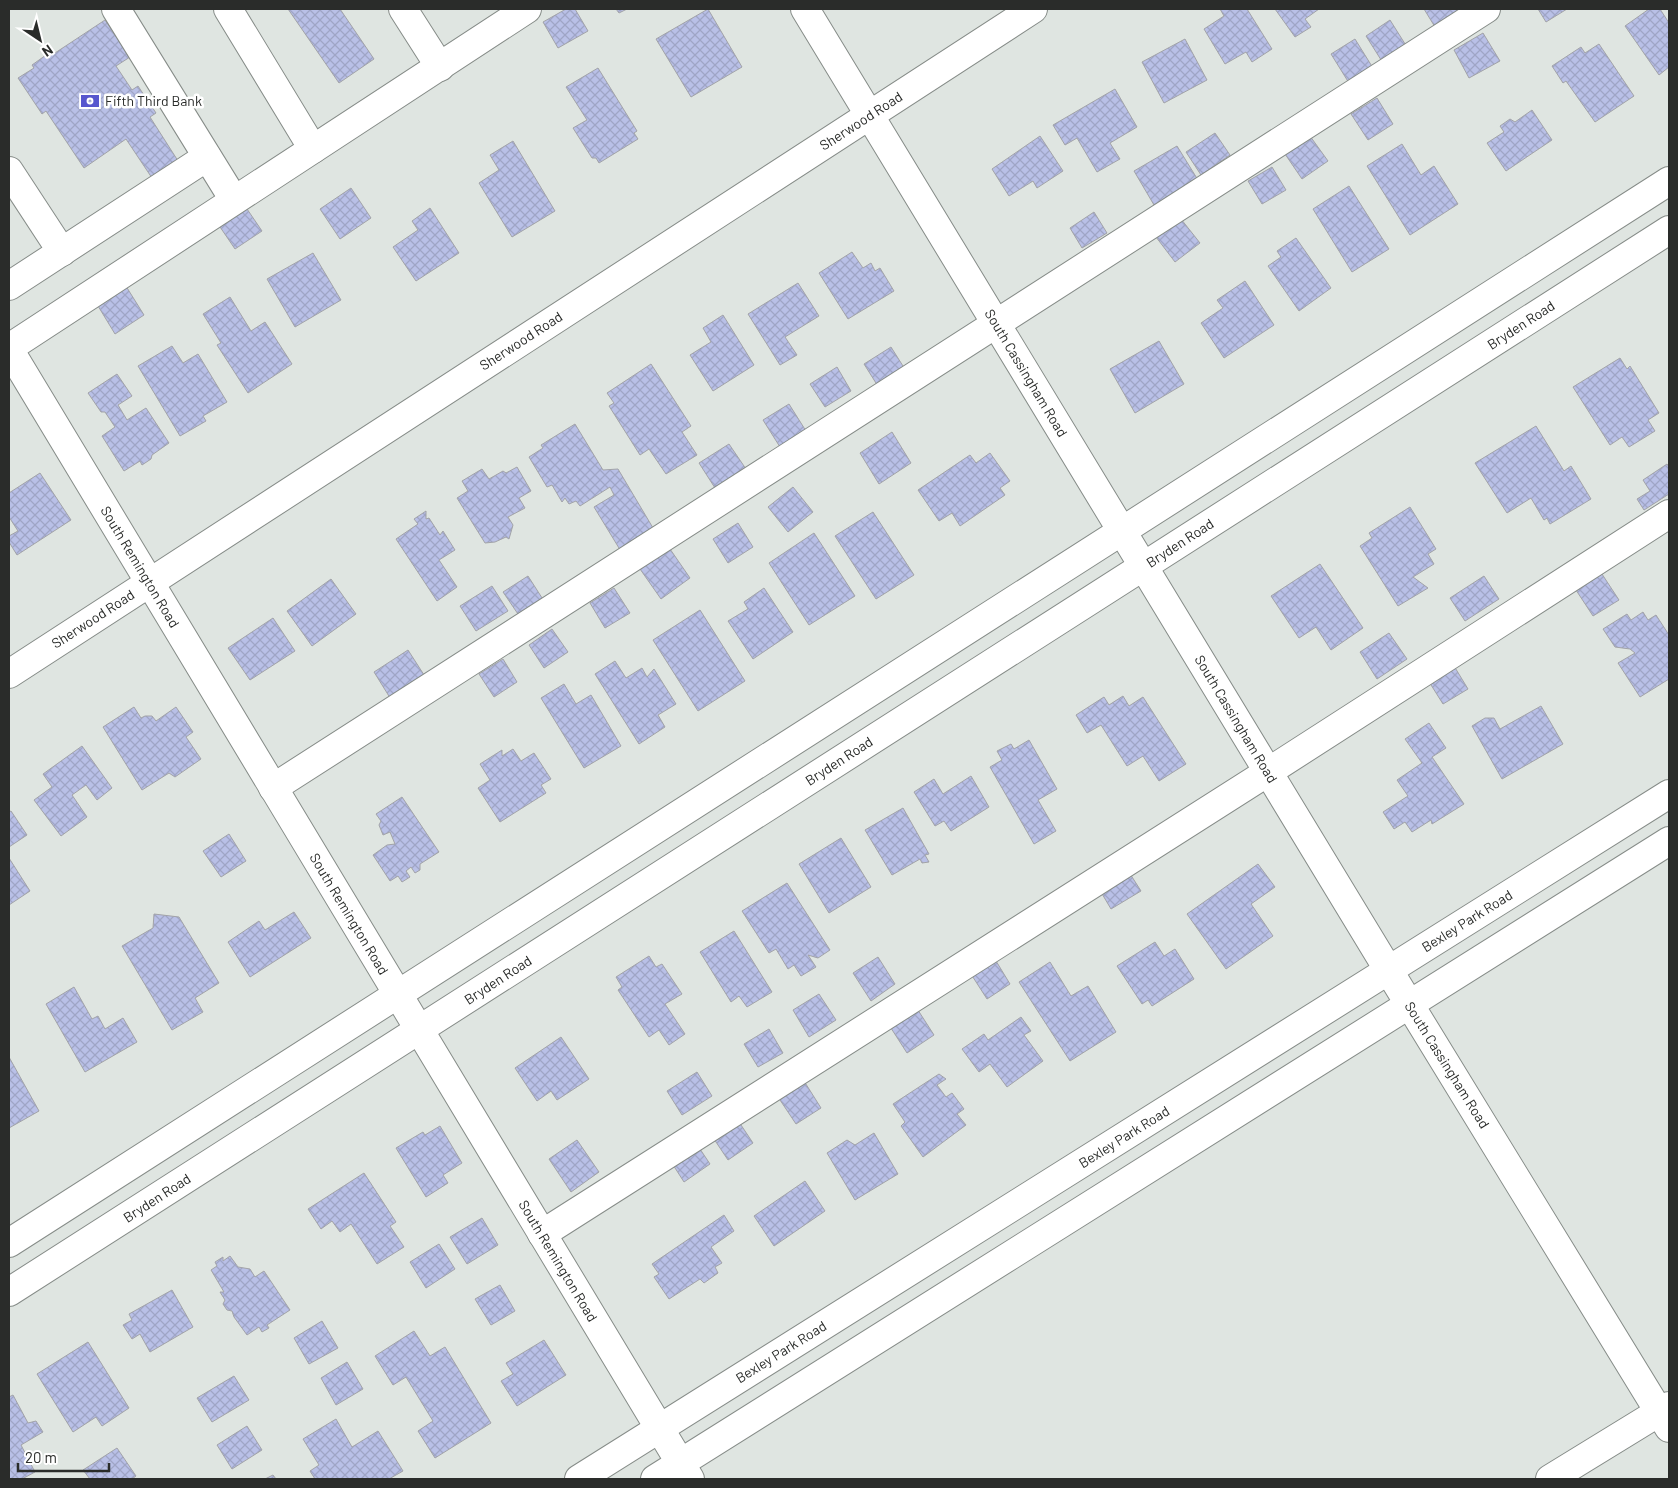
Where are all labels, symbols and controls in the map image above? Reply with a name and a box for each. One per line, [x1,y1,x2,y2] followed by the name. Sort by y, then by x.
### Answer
[15,15,65,65] north arrow
[39,41,56,61] text: N
[816,88,905,154] street label: Sherwood Road
[79,90,101,112] bank icon: Fifth Third Bank
[105,92,202,109] place label: Fifth Third Bank
[1484,297,1558,353] street label: Bryden Road
[981,306,1071,440] street label: South Cassingham Road
[476,308,565,374] street label: Sherwood Road
[97,503,183,631] street label: South Remington Road
[1143,515,1217,571] street label: Bryden Road
[48,586,137,652] street label: Sherwood Road
[1191,652,1281,786] street label: South Cassingham Road
[802,733,876,789] street label: Bryden Road
[306,850,392,978] street label: South Remington Road
[1418,886,1515,955] street label: Bexley Park Road
[461,952,535,1008] street label: Bryden Road
[1401,998,1493,1131] street label: South Cassingham Road
[1075,1102,1172,1171] street label: Bexley Park Road
[120,1170,194,1226] street label: Bryden Road
[515,1197,601,1325] street label: South Remington Road
[732,1317,829,1386] street label: Bexley Park Road
[18,1440,109,1472] scale bar
[25,1448,57,1466] text: 20 m

